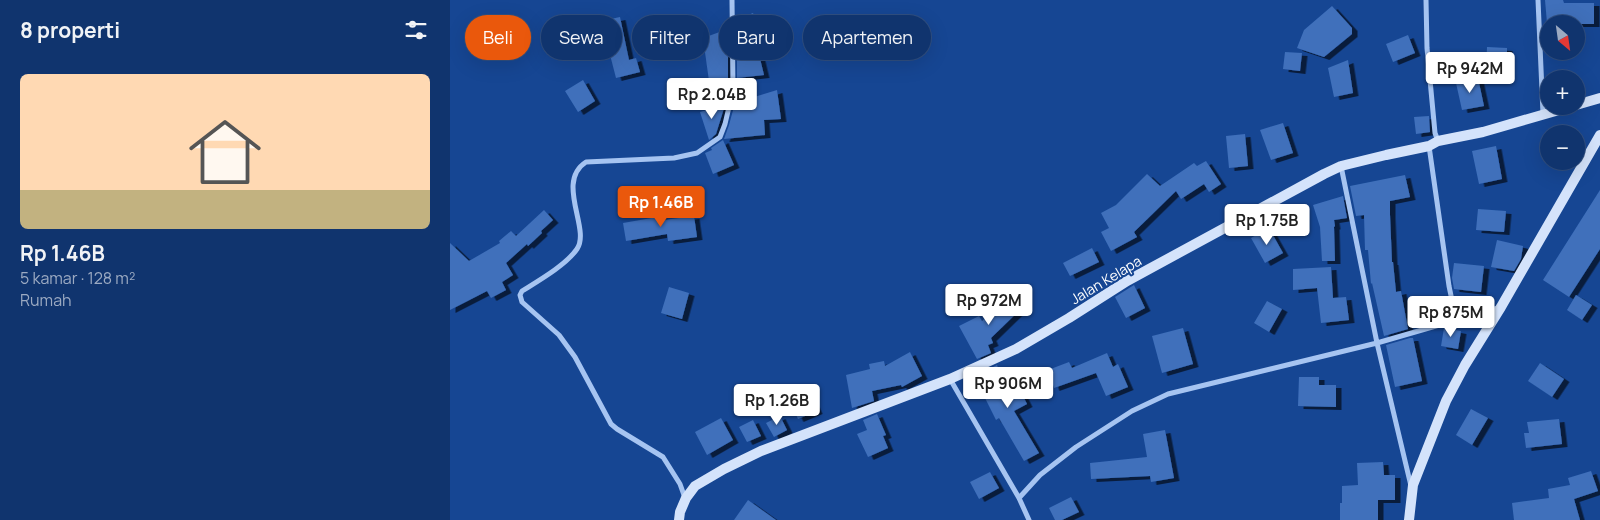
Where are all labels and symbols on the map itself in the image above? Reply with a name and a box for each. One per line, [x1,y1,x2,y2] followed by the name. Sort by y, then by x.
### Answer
[1540,15,1585,60] north arrow
[1424,52,1516,94] pin: Rp 942M
[660,78,764,120] pin: Rp 2.04B
[609,186,713,228] pin: Rp 1.46B
[1215,204,1319,246] pin: Rp 1.75B
[1067,251,1145,308] street label: Jalan Kelapa
[943,284,1035,326] pin: Rp 972M
[1405,296,1497,338] pin: Rp 875M
[962,366,1054,409] pin: Rp 906M
[725,384,829,426] pin: Rp 1.26B

